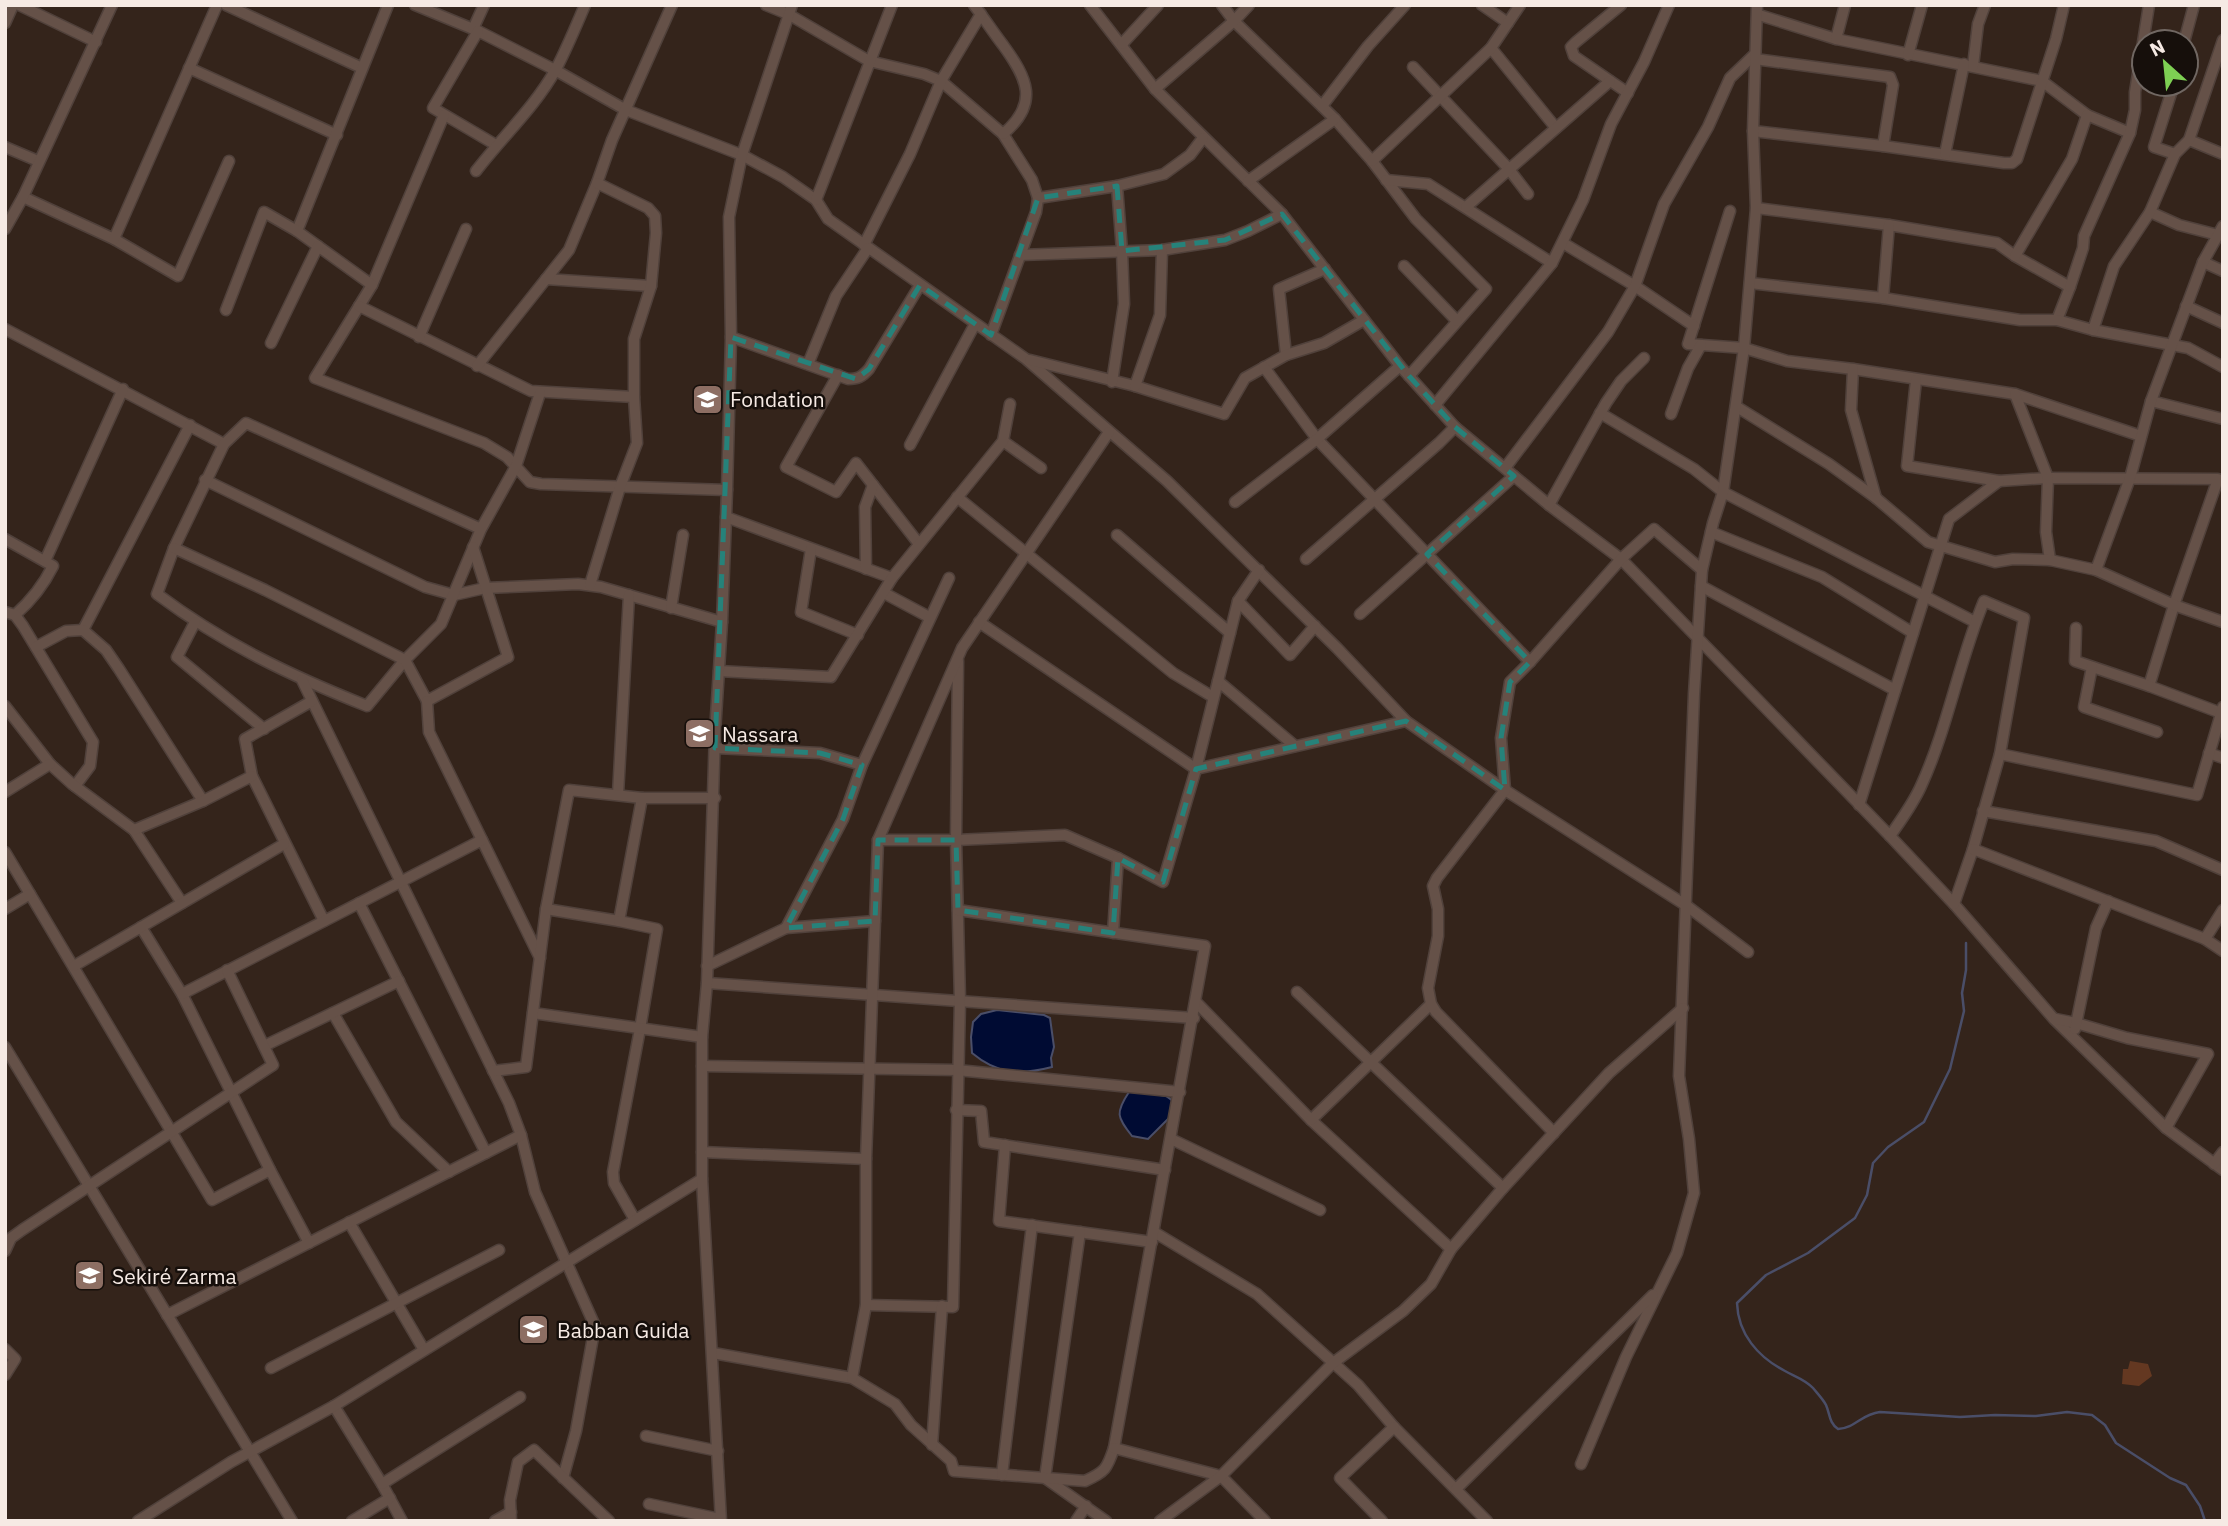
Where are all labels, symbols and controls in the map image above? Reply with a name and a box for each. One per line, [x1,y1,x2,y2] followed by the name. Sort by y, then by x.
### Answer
[2130,28,2200,98] north arrow
[2146,34,2169,62] text: N
[690,382,724,416] school or university icon: Fondation
[730,385,825,413] place label: Fondation
[682,717,716,751] school or university icon: Nassara
[722,720,798,748] place label: Nassara
[72,1259,106,1293] school or university icon: Sekiré Zarma
[112,1262,237,1290] place label: Sekiré Zarma
[517,1313,551,1347] school or university icon: Babban Guida
[557,1316,690,1344] place label: Babban Guida

